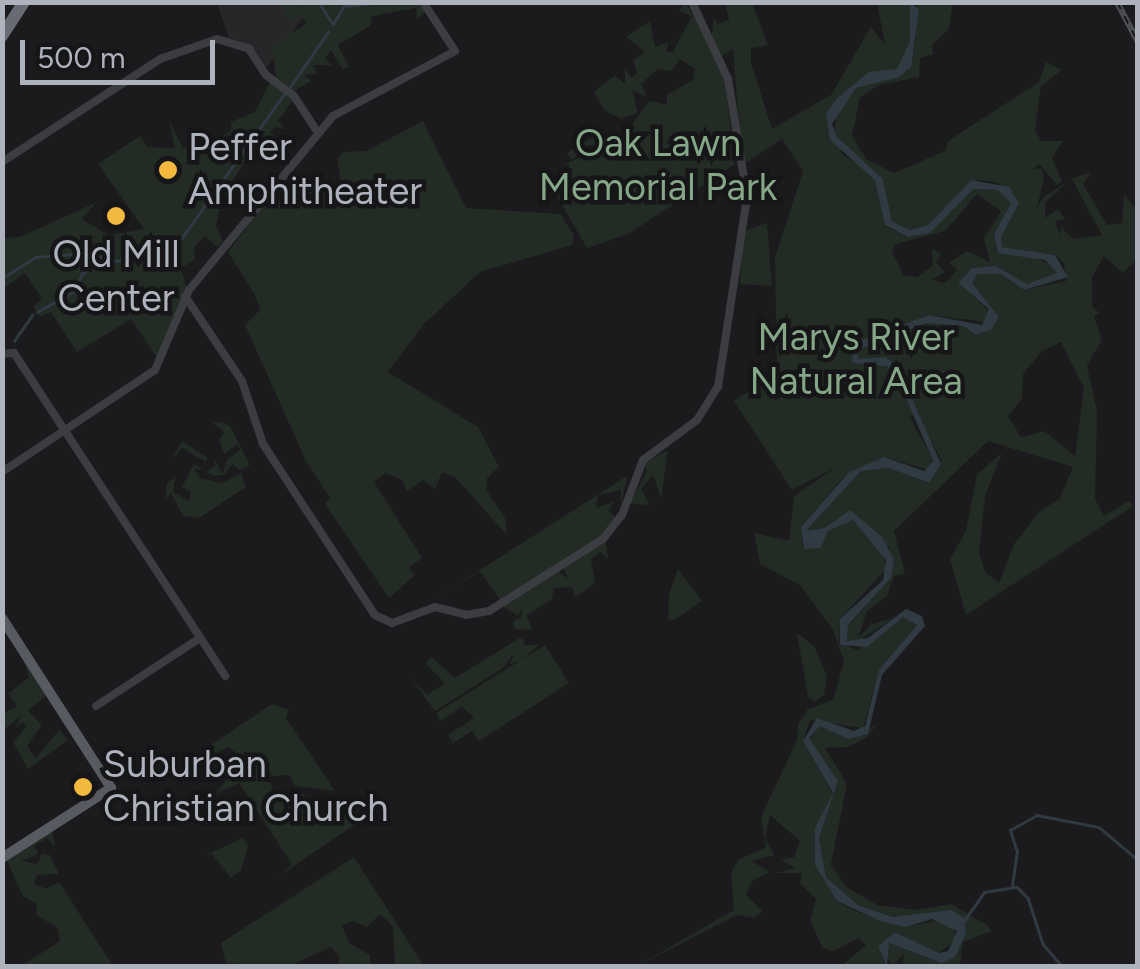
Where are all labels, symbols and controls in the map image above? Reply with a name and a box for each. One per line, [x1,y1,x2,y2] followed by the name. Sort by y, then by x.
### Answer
[25,20,220,82] scale bar
[37,39,126,76] text: 500 m
[539,121,777,210] park label: Oak Lawn Memorial Park
[188,125,422,214] place label: Peffer Amphitheater
[157,159,179,181] marker: Peffer Amphitheater
[105,205,127,227] marker: Old Mill Center
[52,232,180,322] place label: Old Mill Center
[749,315,963,404] park label: Marys River Natural Area
[103,742,389,832] place label: Suburban Christian Church
[72,776,94,798] marker: Suburban Christian Church

